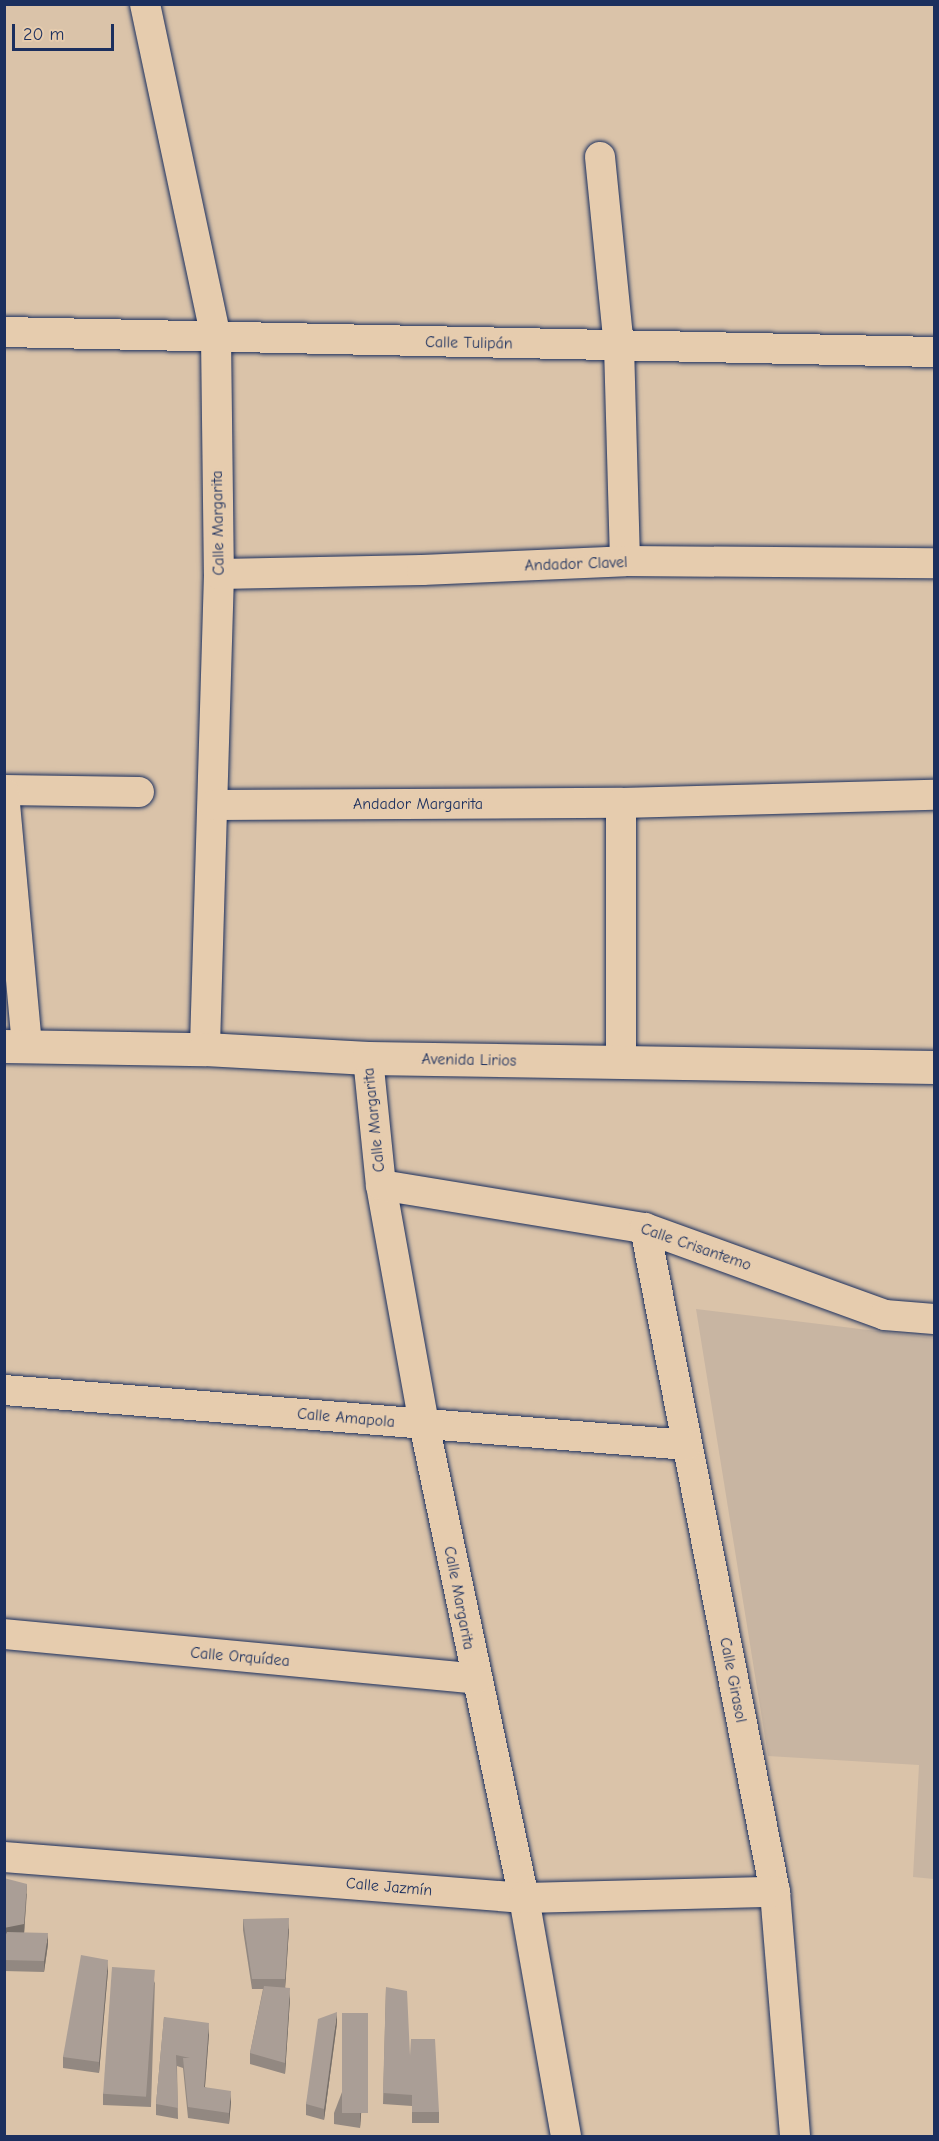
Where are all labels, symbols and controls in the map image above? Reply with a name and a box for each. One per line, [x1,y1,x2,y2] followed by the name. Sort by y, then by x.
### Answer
[15,12,117,50] scale bar
[23,24,64,45] text: 20 m
[425,333,513,353] street label: Calle Tulipán
[207,470,229,576] street label: Calle Margarita
[524,553,628,575] street label: Andador Clavel
[353,794,483,814] street label: Andador Margarita
[421,1050,517,1070] street label: Avenida Lirios
[359,1067,389,1173] street label: Calle Margarita
[638,1219,754,1275] street label: Calle Crisantemo
[296,1404,396,1432] street label: Calle Amapola
[440,1545,478,1651] street label: Calle Margarita
[715,1636,751,1724] street label: Calle Girasol
[190,1643,290,1671] street label: Calle Orquídea
[345,1874,433,1900] street label: Calle Jazmín

